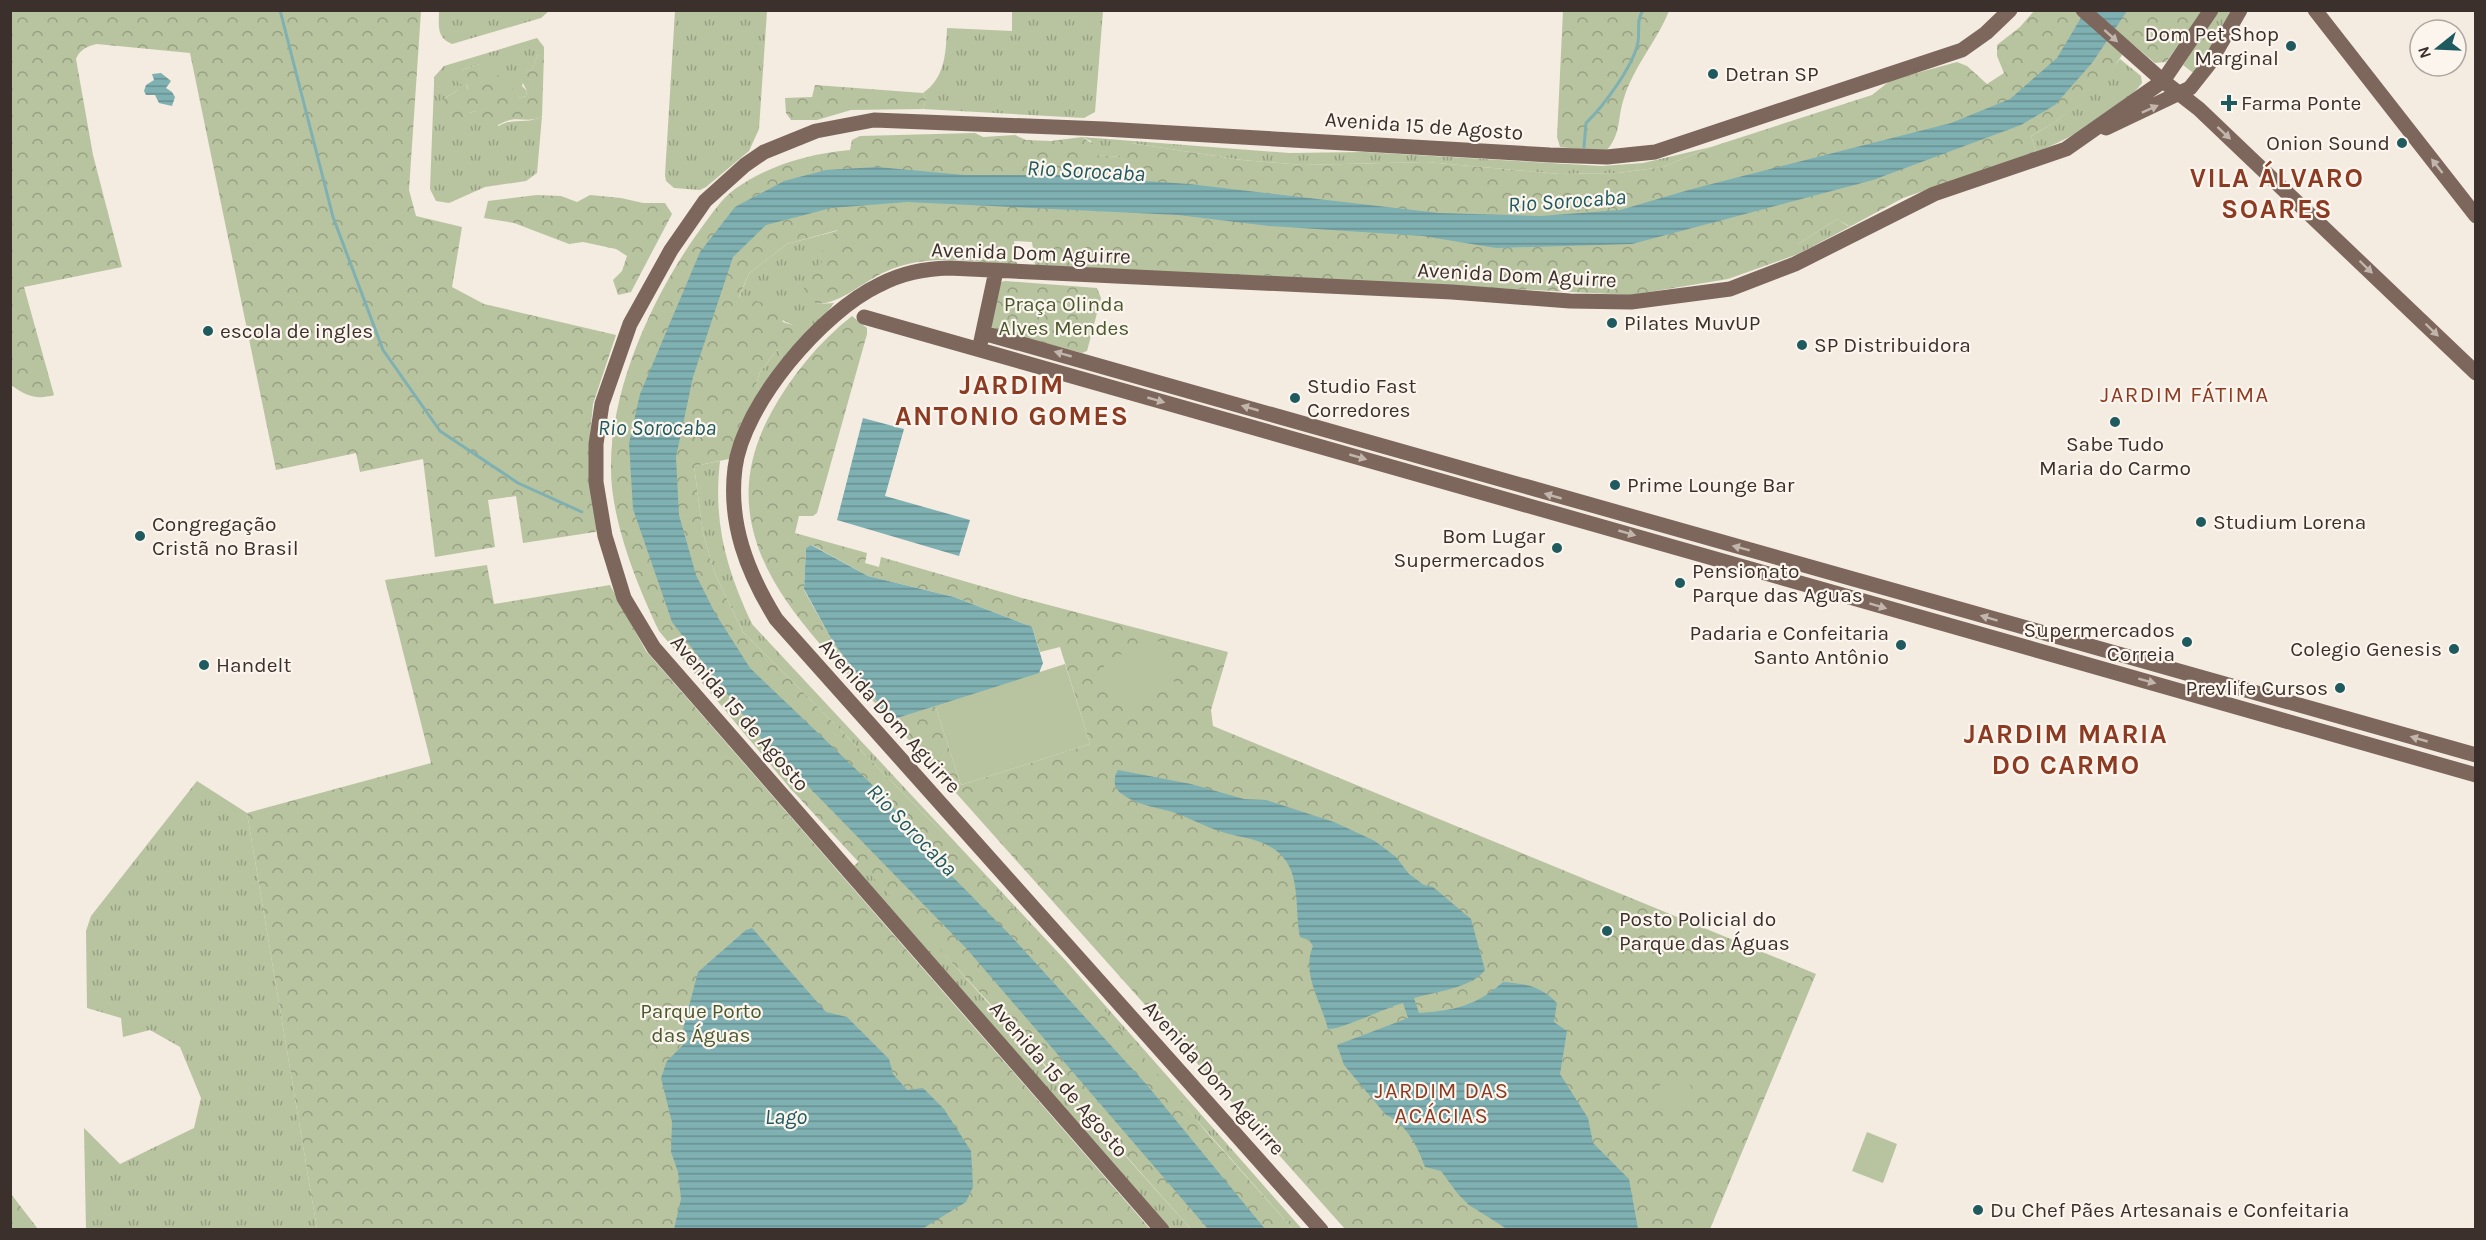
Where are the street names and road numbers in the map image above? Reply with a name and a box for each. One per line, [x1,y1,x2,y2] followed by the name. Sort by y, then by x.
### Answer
[1324,107,1524,145] street label: Avenida 15 de Agosto
[931,238,1131,268] street label: Avenida Dom Aguirre
[1417,258,1617,292] street label: Avenida Dom Aguirre
[666,630,814,796] street label: Avenida 15 de Agosto
[814,634,966,798] street label: Avenida Dom Aguirre
[985,996,1133,1162] street label: Avenida 15 de Agosto
[1138,996,1290,1160] street label: Avenida Dom Aguirre

